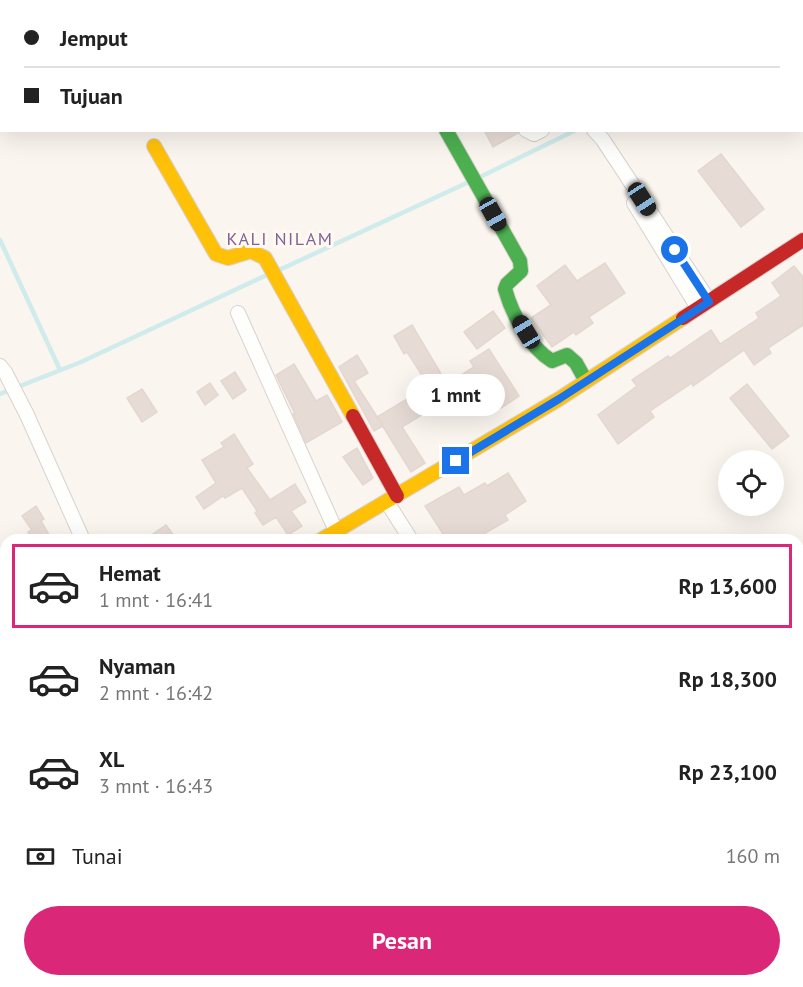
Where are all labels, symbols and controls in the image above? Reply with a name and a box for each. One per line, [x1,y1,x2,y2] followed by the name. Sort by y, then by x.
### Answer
[60,24,128,52] text: Jemput
[60,82,123,110] text: Tujuan
[625,179,659,219] car
[476,194,510,234] car
[227,227,333,250] district label: KALI NILAM
[661,236,688,263] route start
[509,312,543,352] car
[406,374,506,416] callout: 1 mnt
[430,382,481,408] text: 1 mnt
[442,447,469,474] route end
[718,450,784,516] map controls
[718,450,784,516] button: locate
[27,559,81,613] icon: car
[99,559,161,587] text: Hemat
[678,572,777,600] text: Rp 13,600
[99,587,213,613] text: 1 mnt · 16:41
[27,652,81,706] icon: car
[99,652,176,680] text: Nyaman
[678,665,777,693] text: Rp 18,300
[99,680,213,706] text: 2 mnt · 16:42
[27,745,81,799] icon: car
[99,745,124,773] text: XL
[678,758,777,786] text: Rp 23,100
[99,773,213,799] text: 3 mnt · 16:43
[24,840,57,873] icon: cash
[72,842,123,870] text: Tunai
[726,843,780,869] text: 160 m
[24,906,780,975] button: Pesan

